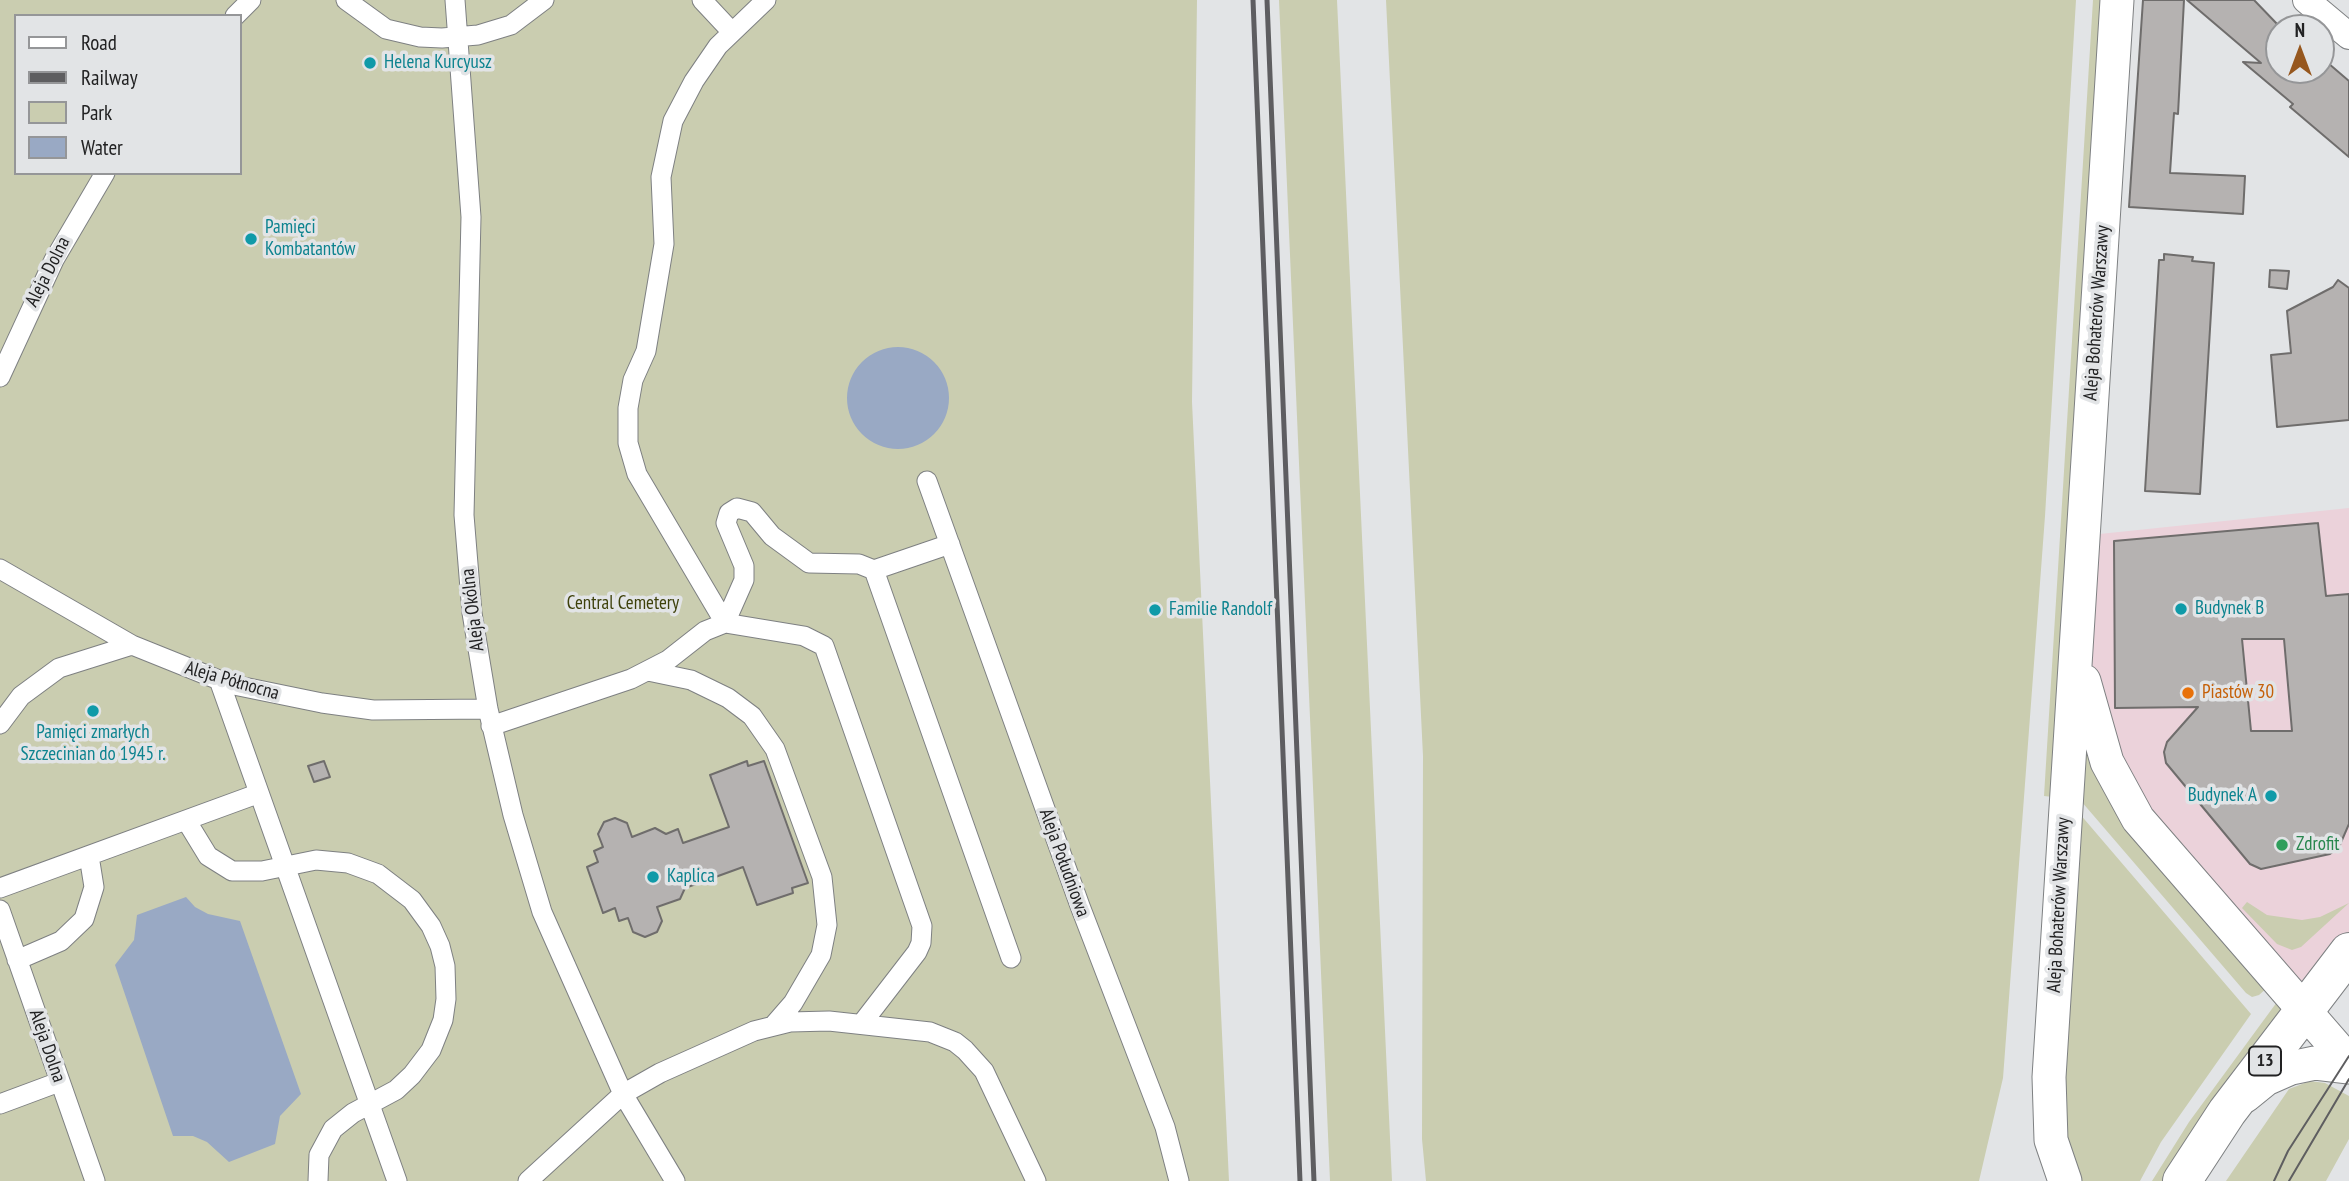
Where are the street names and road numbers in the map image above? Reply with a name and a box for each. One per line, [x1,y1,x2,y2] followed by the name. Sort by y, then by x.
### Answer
[2079,225,2115,401] street label: Aleja Bohaterów Warszawy
[21,233,75,311] street label: Aleja Dolna
[457,567,489,653] street label: Aleja Okólna
[182,657,282,705] street label: Aleja Północna
[1034,806,1094,920] street label: Aleja Południowa
[2043,817,2075,993] street label: Aleja Bohaterów Warszawy
[24,1007,70,1085] street label: Aleja Dolna
[2249,1046,2281,1076] road number: 13

